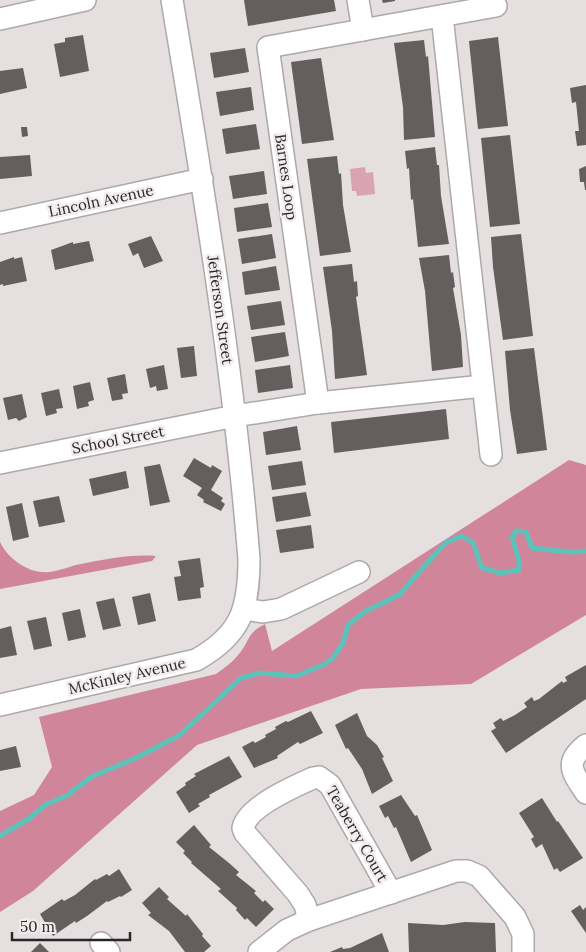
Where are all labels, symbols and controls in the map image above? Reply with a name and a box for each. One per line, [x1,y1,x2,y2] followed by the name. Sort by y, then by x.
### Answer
[271,133,302,221] street label: Barnes Loop
[47,180,155,221] street label: Lincoln Avenue
[203,253,238,366] street label: Jefferson Street
[70,421,166,458] street label: School Street
[66,653,187,698] street label: McKinley Avenue
[322,783,393,885] street label: Teaberry Court
[12,910,130,942] scale bar
[20,917,55,936] text: 50 m

